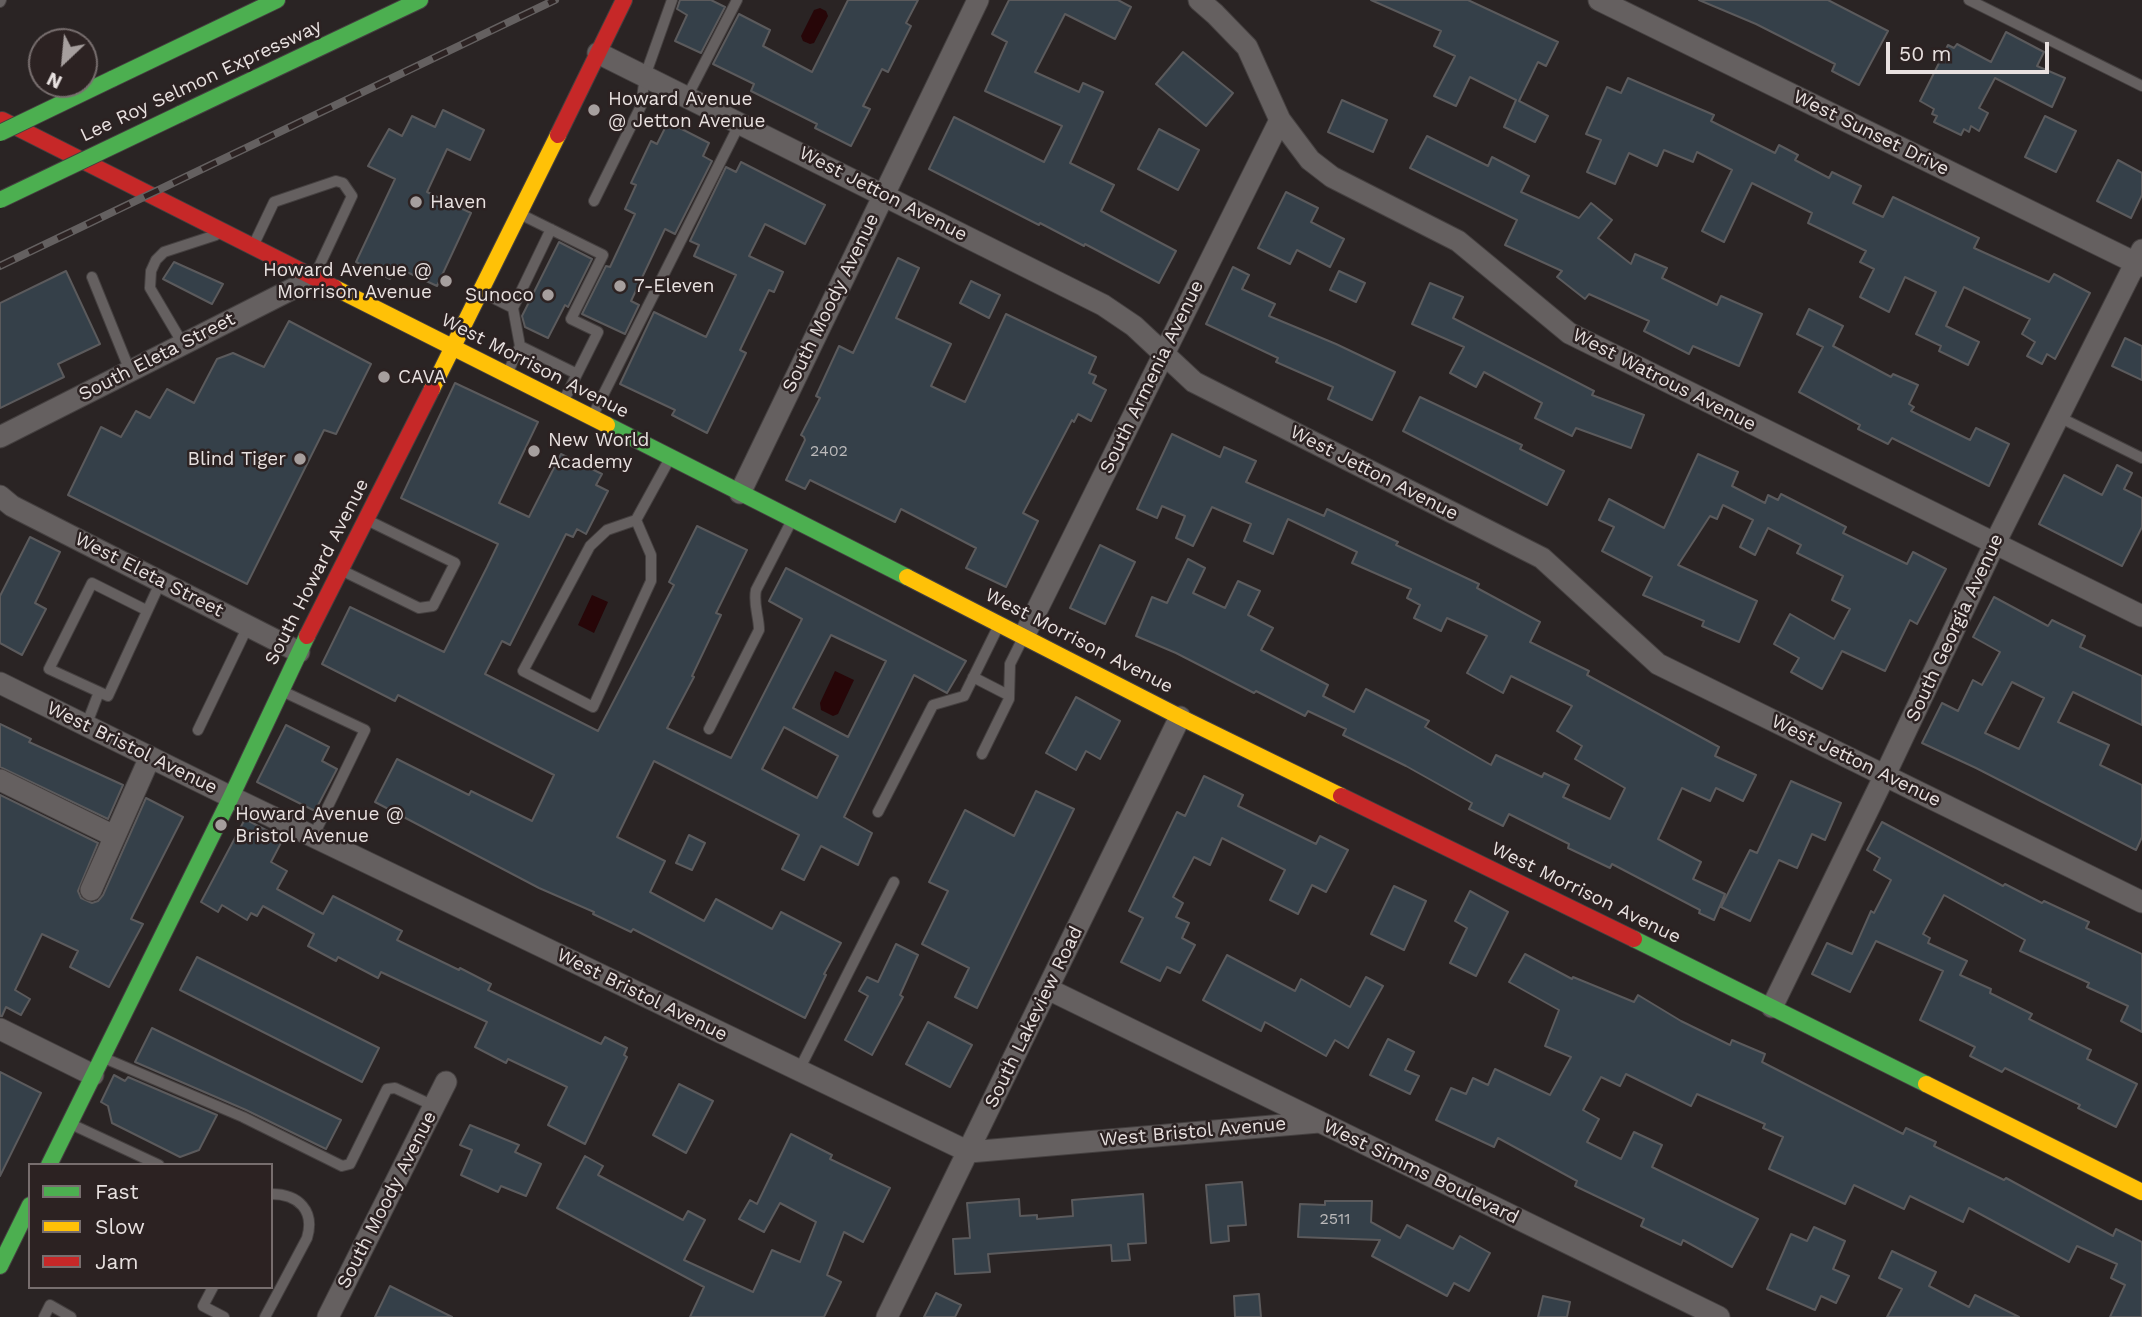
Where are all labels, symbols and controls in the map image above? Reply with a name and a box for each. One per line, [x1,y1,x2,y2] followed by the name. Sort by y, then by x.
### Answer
[77,15,325,147] street label: Lee Roy Selmon Expressway
[28,28,98,98] north arrow
[1890,28,2053,72] scale bar
[1899,41,1951,66] text: 50 m
[43,67,66,94] text: N
[1789,85,1953,181] street label: West Sunset Drive
[608,88,766,132] place label: Howard Avenue @ Jetton Avenue
[586,102,602,118] marker: Howard Avenue @ Jetton Avenue
[795,142,971,246] street label: West Jetton Avenue
[430,191,487,213] place label: Haven
[408,194,424,210] marker: Haven
[778,210,884,396] street label: South Moody Avenue
[263,259,432,303] place label: Howard Avenue @ Morrison Avenue
[438,273,454,289] marker: Howard Avenue @ Morrison Avenue
[634,275,715,297] place label: 7-Eleven
[1095,277,1209,477] street label: South Armenia Avenue
[612,278,628,294] marker: 7-Eleven
[465,284,534,306] place label: Sunoco
[540,287,556,303] marker: Sunoco
[75,308,239,406] street label: South Eleta Street
[437,309,633,423] street label: West Morrison Avenue
[1568,324,1760,436] street label: West Watrous Avenue
[398,366,446,388] place label: CAVA
[376,369,392,385] marker: CAVA
[1286,421,1462,525] street label: West Jetton Avenue
[548,429,649,473] place label: New World Academy
[810,441,848,461] house number: 2402
[526,443,542,459] marker: New World Academy
[188,448,286,470] place label: Blind Tiger
[292,451,308,467] marker: Blind Tiger
[260,475,374,669] street label: South Howard Avenue
[71,528,227,622] street label: West Eleta Street
[1901,531,2009,725] street label: South Georgia Avenue
[981,584,1177,698] street label: West Morrison Avenue
[43,697,221,799] street label: West Bristol Avenue
[1767,710,1945,812] street label: West Jetton Avenue
[235,803,404,847] place label: Howard Avenue @ Bristol Avenue
[213,817,229,833] marker: Howard Avenue @ Bristol Avenue
[1488,837,1684,949] street label: West Morrison Avenue
[980,923,1088,1111] street label: South Lakeview Road
[553,944,731,1046] street label: West Bristol Avenue
[332,1108,442,1292] street label: South Moody Avenue
[1099,1112,1287,1152] street label: West Bristol Avenue
[1320,1115,1522,1229] street label: West Simms Boulevard
[28,1163,273,1289] legend
[95,1179,139,1204] text: Fast
[1319,1209,1351,1229] house number: 2511
[95,1214,145,1239] text: Slow
[95,1249,138,1274] text: Jam

